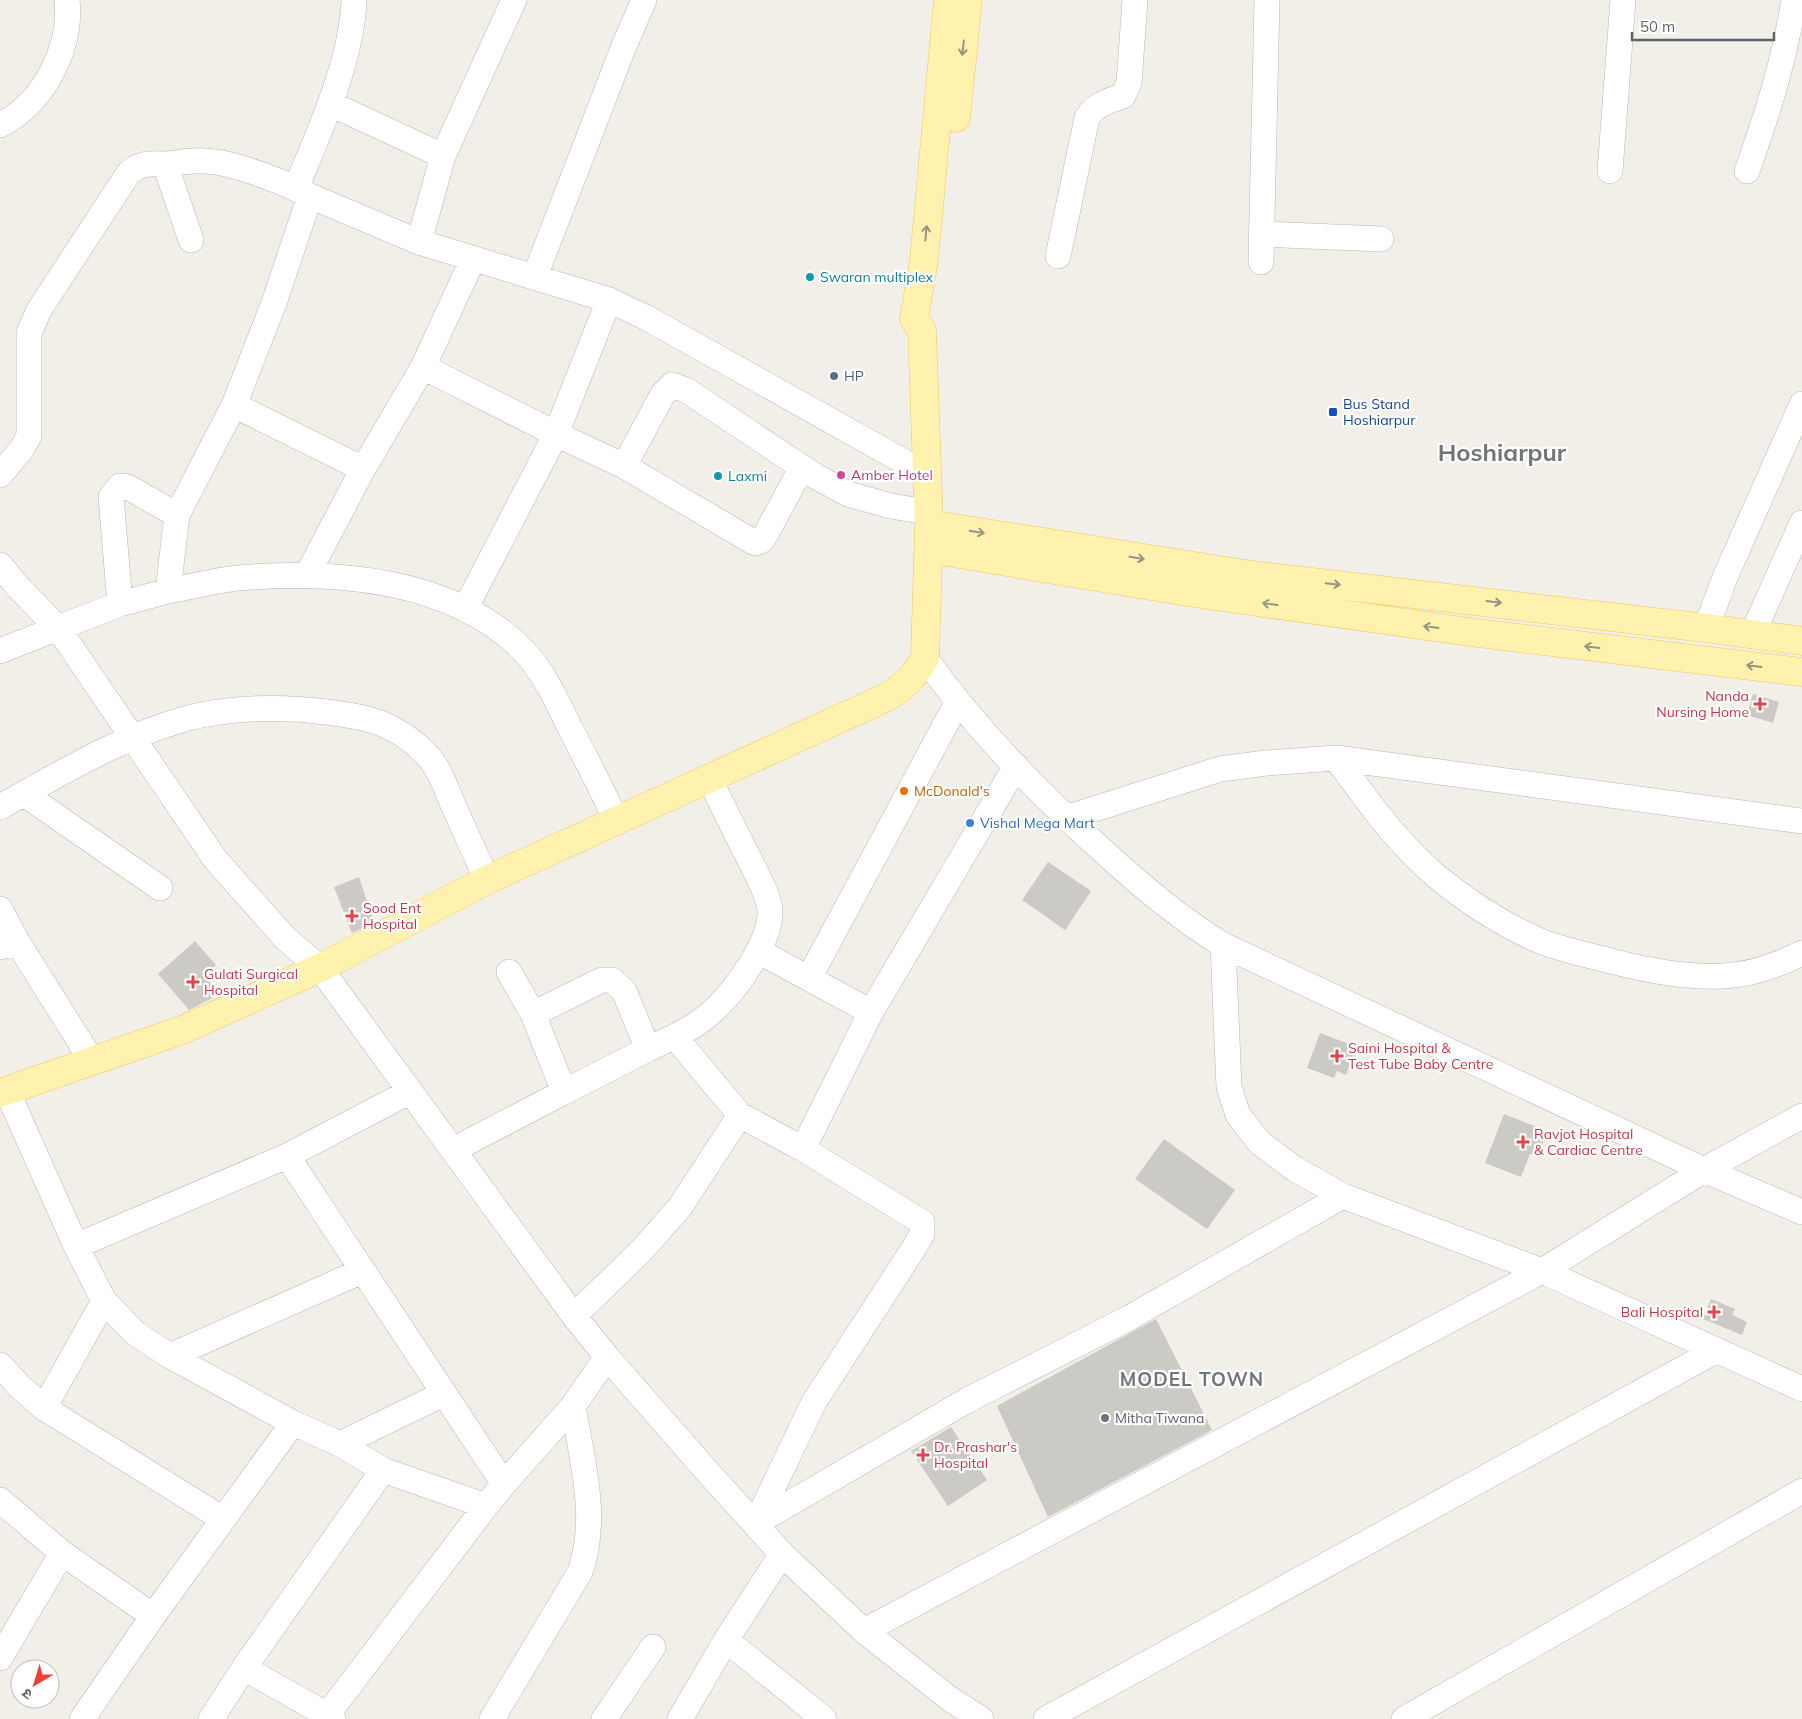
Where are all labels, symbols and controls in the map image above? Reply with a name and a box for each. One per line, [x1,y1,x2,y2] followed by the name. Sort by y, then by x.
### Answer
[1632,10,1774,42] scale bar
[1640,17,1675,36] text: 50 m
[958,40,968,56] one-way arrow
[921,225,931,241] one-way arrow
[820,268,934,286] place label: Swaran multiplex
[804,271,816,283] marker: Swaran multiplex
[844,367,864,385] place label: HP
[828,370,840,382] marker: HP
[1343,395,1416,429] place label: Bus Stand Hoshiarpur
[1327,406,1339,418] marker: Bus Stand Hoshiarpur
[1438,437,1567,467] district label: Hoshiarpur
[851,466,933,484] place label: Amber Hotel
[728,467,767,485] place label: Laxmi
[835,469,847,481] marker: Amber Hotel
[712,470,724,482] marker: Laxmi
[968,527,984,537] one-way arrow
[1129,553,1145,563] one-way arrow
[1325,579,1341,589] one-way arrow
[1486,597,1502,607] one-way arrow
[1262,599,1278,609] one-way arrow
[1423,621,1439,631] one-way arrow
[1585,642,1601,652] one-way arrow
[1746,661,1762,671] one-way arrow
[1656,687,1749,721] place label: Nanda Nursing Home
[1753,697,1767,711] marker: Nanda Nursing Home
[914,782,990,800] place label: McDonald's
[898,785,910,797] marker: McDonald's
[980,814,1095,832] place label: Vishal Mega Mart
[964,817,976,829] marker: Vishal Mega Mart
[363,899,421,933] place label: Sood Ent Hospital
[345,909,359,923] marker: Sood Ent Hospital
[204,965,298,999] place label: Gulati Surgical Hospital
[186,975,200,989] marker: Gulati Surgical Hospital
[1348,1039,1493,1073] place label: Saini Hospital & Test Tube Baby Centre
[1330,1049,1344,1063] marker: Saini Hospital & Test Tube Baby Centre
[1534,1125,1643,1159] place label: Ravjot Hospital & Cardiac Centre
[1516,1135,1530,1149] marker: Ravjot Hospital & Cardiac Centre
[1621,1303,1703,1321] place label: Bali Hospital
[1707,1305,1721,1319] marker: Bali Hospital
[1120,1367,1264,1391] district label: MODEL TOWN
[1115,1409,1204,1427] place label: Mitha Tiwana
[1099,1412,1111,1424] marker: Mitha Tiwana
[934,1438,1017,1472] place label: Dr. Prashar's Hospital
[916,1448,930,1462] marker: Dr. Prashar's Hospital
[10,1659,60,1709] north arrow
[18,1684,36,1704] text: उ

